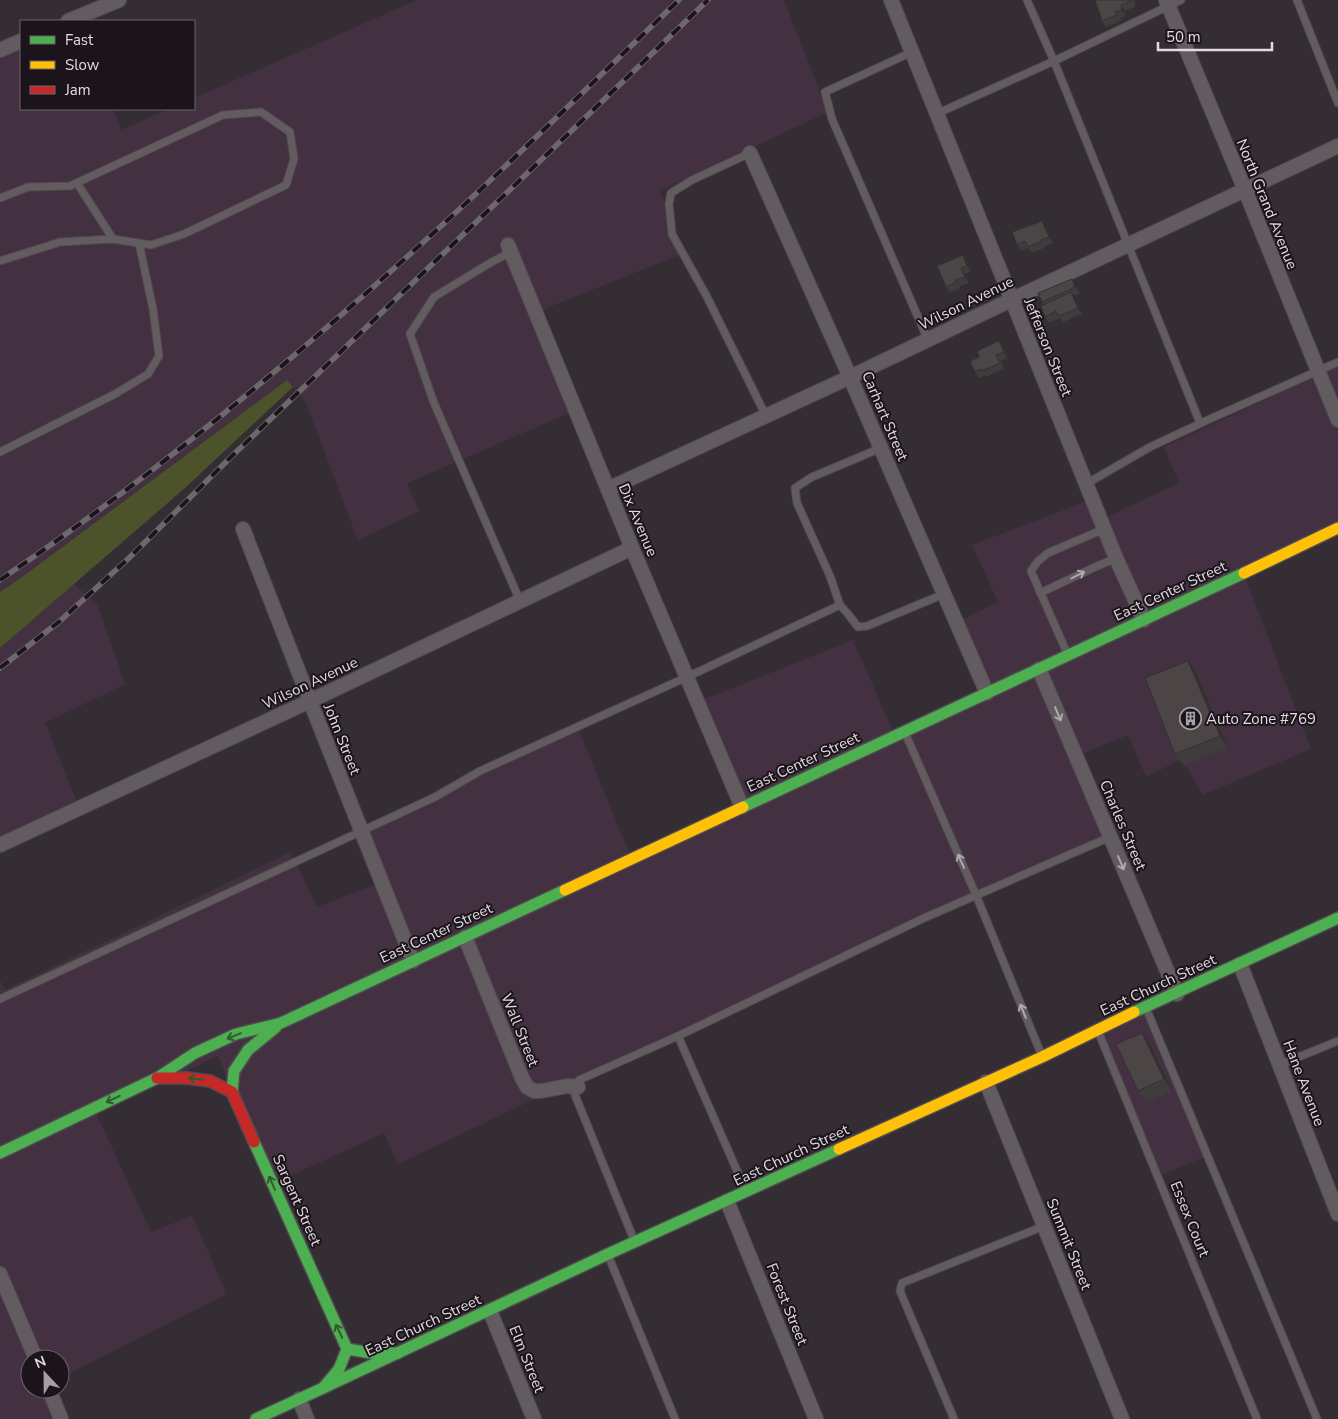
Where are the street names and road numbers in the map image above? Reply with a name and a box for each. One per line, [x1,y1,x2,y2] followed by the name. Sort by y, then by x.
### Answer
[1232,136,1302,272] street label: North Grand Avenue
[915,271,1017,335] street label: Wilson Avenue
[1019,294,1077,400] street label: Jefferson Street
[857,368,913,465] street label: Carhart Street
[614,480,662,560] street label: Dix Avenue
[1110,556,1230,626] street label: East Center Street
[259,652,361,714] street label: Wilson Avenue
[318,700,366,778] street label: John Street
[743,727,863,797] street label: East Center Street
[1095,777,1151,874] street label: Charles Street
[376,898,496,968] street label: East Center Street
[1097,949,1220,1021] street label: East Church Street
[496,990,544,1070] street label: Wall Street
[1278,1037,1330,1129] street label: Hane Avenue
[730,1119,853,1191] street label: East Church Street
[268,1151,326,1249] street label: Sargent Street
[1166,1178,1215,1261] street label: Essex Court
[1042,1195,1097,1293] street label: Summit Street
[761,1260,813,1349] street label: Forest Street
[362,1289,485,1361] street label: East Church Street
[504,1322,550,1396] street label: Elm Street

